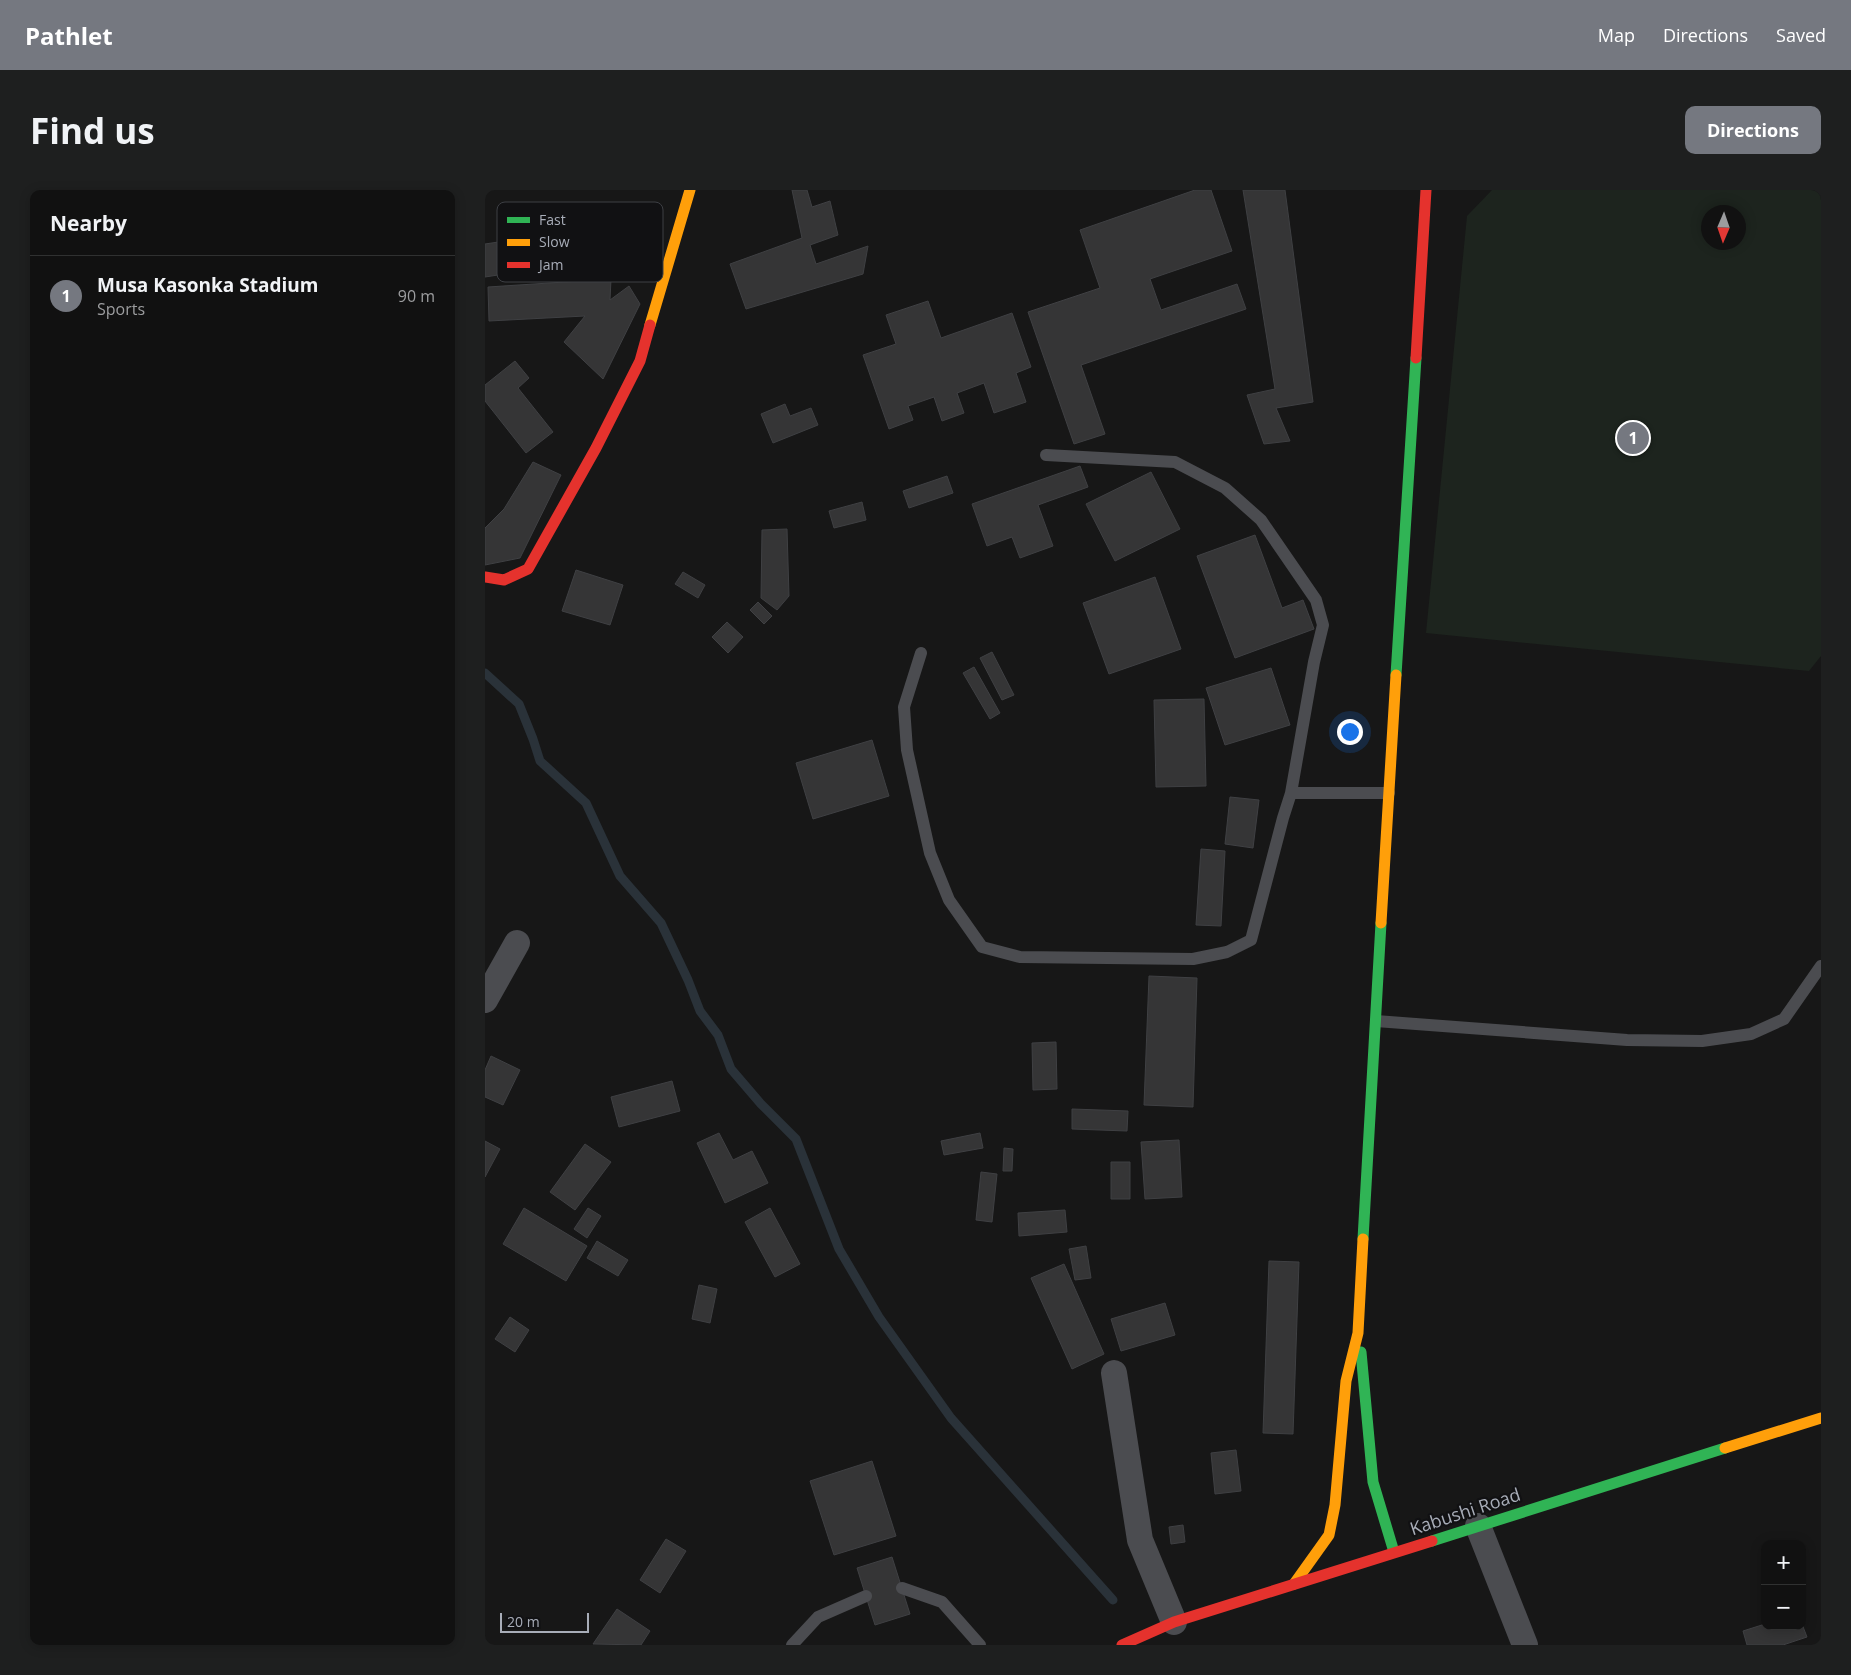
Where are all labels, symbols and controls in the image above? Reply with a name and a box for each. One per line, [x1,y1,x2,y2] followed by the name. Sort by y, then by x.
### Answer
[25,19,113,52] text: Pathlet
[1598,23,1635,47] text: Map
[1663,23,1748,47] text: Directions
[1776,23,1826,47] text: Saved
[1685,106,1821,154] button: Directions
[30,107,155,154] text: Find us
[497,202,663,282] legend
[1701,205,1746,250] north arrow
[50,209,127,237] text: Nearby
[539,210,566,229] text: Fast
[539,232,570,251] text: Slow
[537,255,564,274] text: Jam
[97,272,318,298] text: Musa Kasonka Stadium
[61,285,71,307] text: 1
[398,285,435,307] text: 90 m
[97,298,145,320] text: Sports
[1617,419,1649,457] pin: 1
[1337,719,1363,745] your location
[1407,1482,1523,1540] street label: Kabushi Road
[1761,1540,1806,1630] map controls
[1761,1540,1806,1585] button: +
[1761,1585,1806,1630] button: −
[500,1610,589,1633] scale bar
[507,1612,540,1631] text: 20 m

